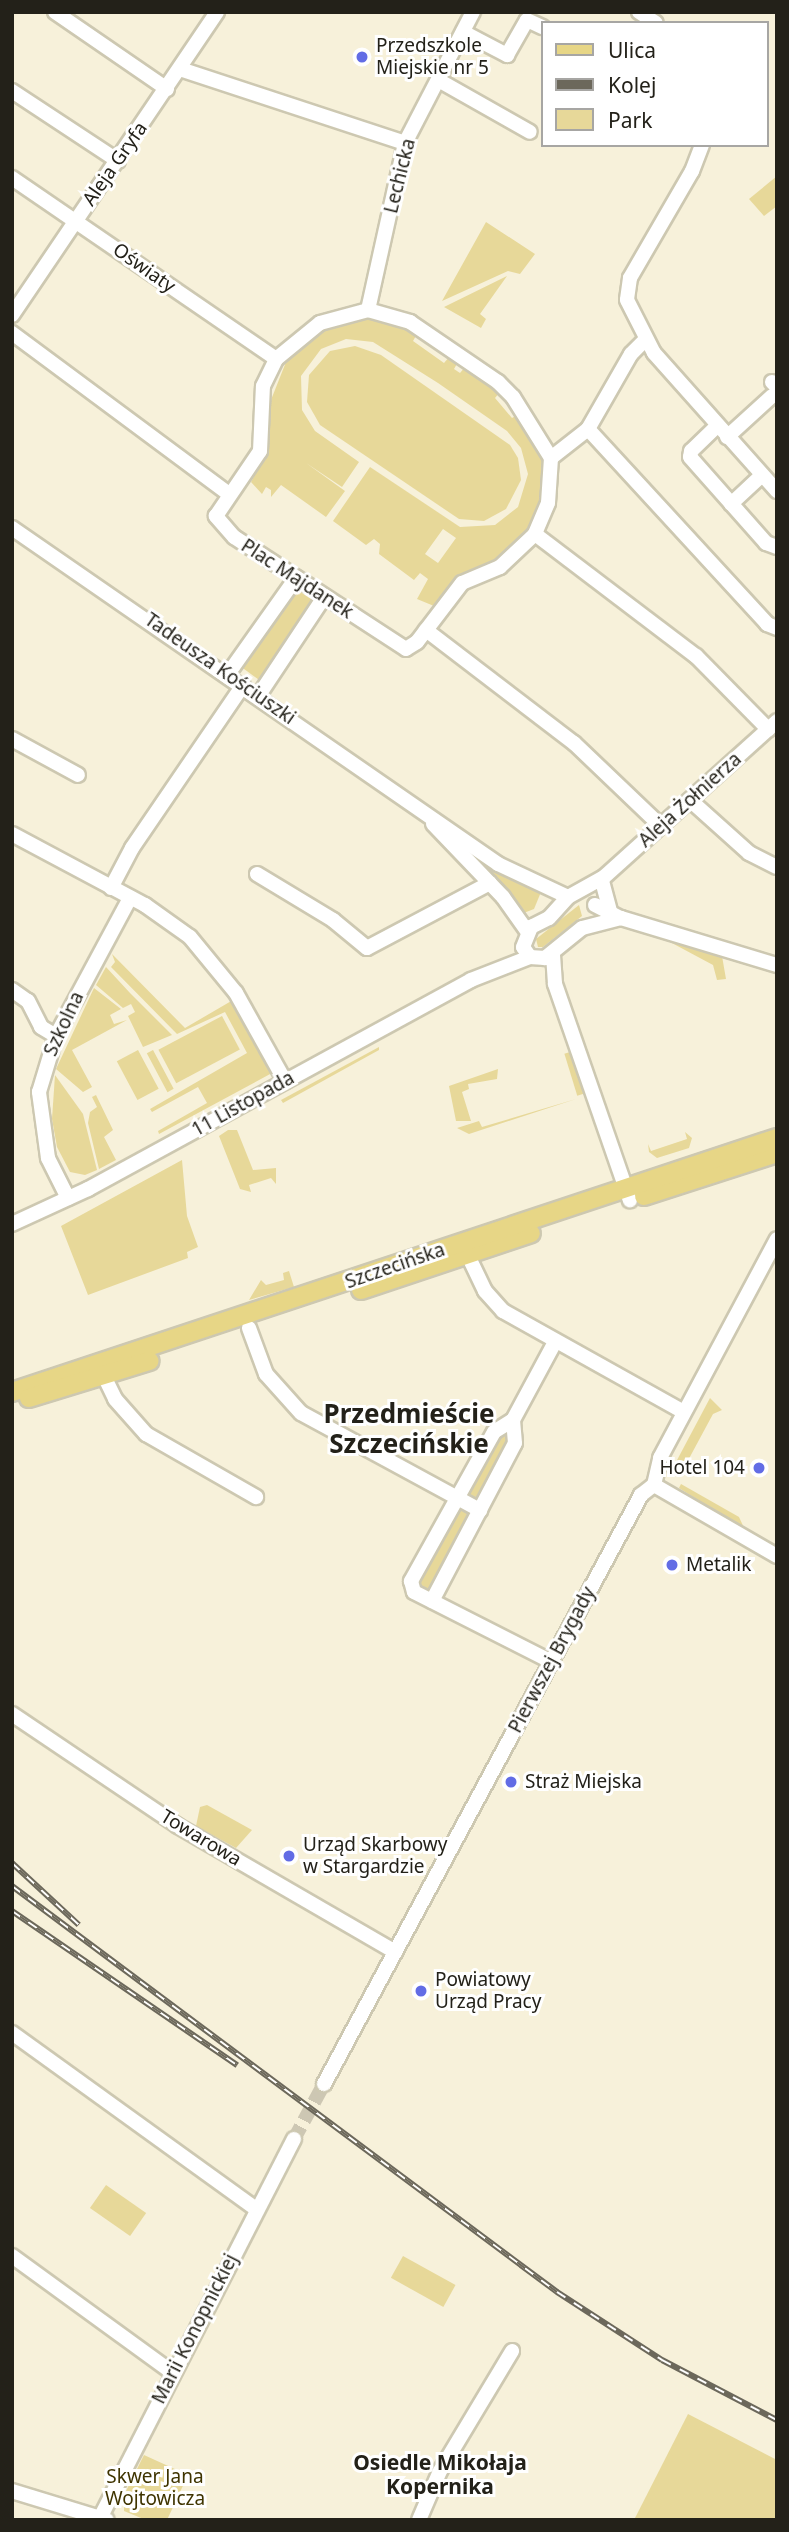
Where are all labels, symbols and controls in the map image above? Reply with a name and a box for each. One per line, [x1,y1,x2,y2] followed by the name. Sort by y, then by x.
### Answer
[540,21,768,147] legend
[376,35,489,79] place label: Przedszkole Miejskie nr 5
[608,36,656,64] text: Ulica
[354,49,370,65] marker: Przedszkole Miejskie nr 5
[608,71,656,99] text: Kolej
[608,106,652,134] text: Park
[78,118,152,210] street label: Aleja Gryfa
[380,136,420,216] street label: Lechicka
[108,238,180,298] street label: Oświaty
[237,534,357,624] street label: Plac Majdanek
[140,608,300,730] street label: Tadeusza Kościuszki
[634,748,746,852] street label: Aleja Żołnierza
[39,988,89,1060] street label: Szkolna
[188,1066,298,1142] street label: 11 Listopada
[342,1238,448,1294] street label: Szczecińska
[324,1398,494,1460] district label: Przedmieście Szczecińskie
[659,1457,745,1479] place label: Hotel 104
[751,1460,767,1476] marker: Hotel 104
[686,1554,751,1576] place label: Metalik
[664,1557,680,1573] marker: Metalik
[504,1583,600,1737] street label: Pierwszej Brygady
[525,1771,642,1793] place label: Straż Miejska
[503,1774,519,1790] marker: Straż Miejska
[157,1805,245,1871] street label: Towarowa
[303,1834,447,1878] place label: Urząd Skarbowy w Stargardzie
[281,1848,297,1864] marker: Urząd Skarbowy w Stargardzie
[435,1969,541,2013] place label: Powiatowy Urząd Pracy
[413,1983,429,1999] marker: Powiatowy Urząd Pracy
[147,2250,243,2408] street label: Marii Konopnickiej
[353,2449,527,2499] district label: Osiedle Mikołaja Kopernika
[105,2466,205,2510] park label: Skwer Jana Wojtowicza

